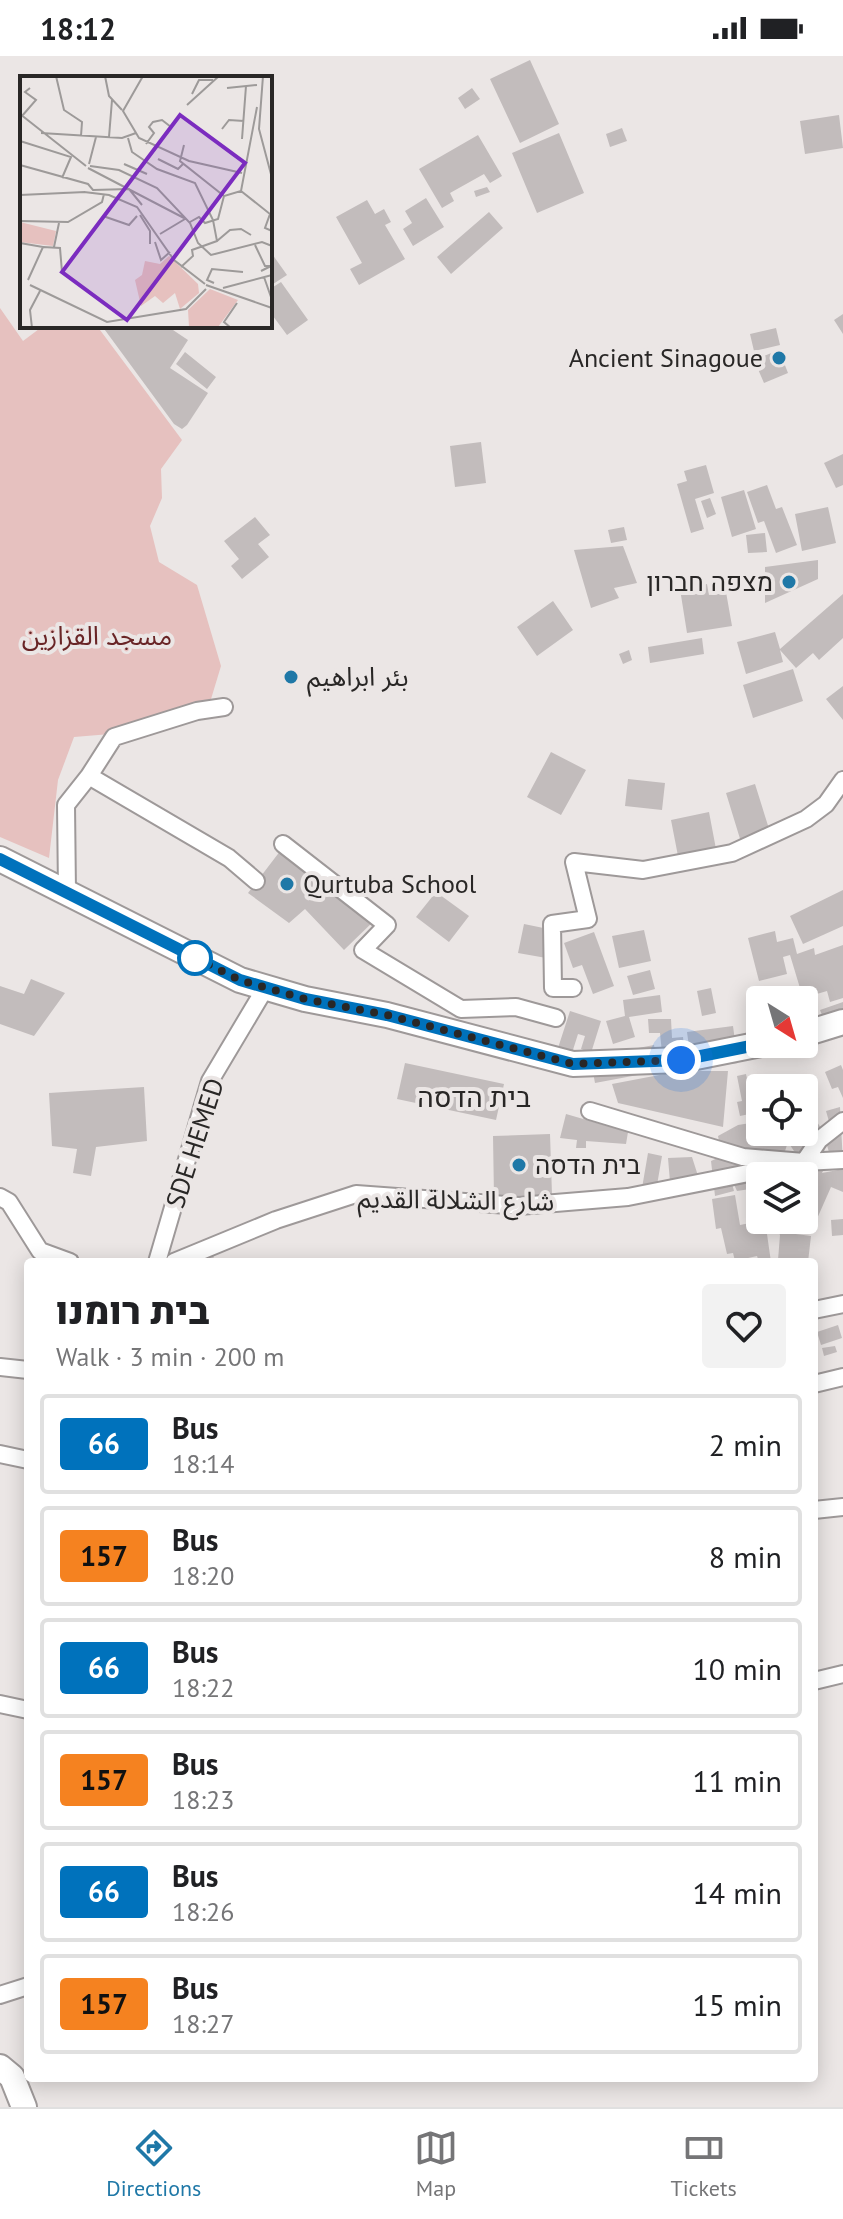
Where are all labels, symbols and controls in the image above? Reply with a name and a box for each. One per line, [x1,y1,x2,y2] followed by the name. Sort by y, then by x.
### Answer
[40,9,116,48] text: 18:12
[20,76,272,328] inset map
[569,341,763,374] place label: Ancient Sinagoue
[770,349,788,367] marker: Ancient Sinagoue
[646,565,773,598] place label: מצפה חברון
[780,573,798,591] marker: מצפה חברון
[22,619,172,652] park label: مسجد القزازين
[307,660,408,697] place label: بئر ابراهيم
[282,668,300,686] marker: بئر ابراهيم
[303,867,477,900] place label: Qurtuba School
[278,875,296,893] marker: Qurtuba School
[178,941,212,975] unlabelled marker
[746,986,818,1058] north arrow
[746,986,818,1234] map controls
[661,1040,701,1080] your location
[158,1074,231,1212] street label: SDE HEMED
[746,1074,818,1146] button: locate
[417,1078,531,1115] district label: בית הדסה
[535,1148,641,1181] place label: בית הדסה
[510,1156,528,1174] marker: בית הדסה
[746,1162,818,1234] button: layers
[357,1181,555,1222] street label: شارع الشلالة القديم
[702,1284,786,1368] button: heart
[56,1285,209,1334] text: בית רומנו
[56,1340,284,1373] text: Walk · 3 min · 200 m
[172,1408,219,1447] text: Bus
[88,1425,120,1462] text: 66
[709,1425,782,1464] text: 2 min
[172,1447,234,1480] text: 18:14
[172,1520,219,1559] text: Bus
[80,1537,128,1574] text: 157
[709,1537,782,1576] text: 8 min
[172,1559,234,1592] text: 18:20
[172,1632,219,1671] text: Bus
[88,1649,120,1686] text: 66
[692,1649,782,1688] text: 10 min
[172,1671,234,1704] text: 18:22
[172,1744,219,1783] text: Bus
[80,1761,128,1798] text: 157
[692,1761,782,1800] text: 11 min
[172,1783,234,1816] text: 18:23
[172,1856,219,1895] text: Bus
[88,1873,120,1910] text: 66
[692,1873,782,1912] text: 14 min
[172,1895,234,1928] text: 18:26
[172,1968,219,2007] text: Bus
[80,1985,128,2022] text: 157
[692,1985,782,2024] text: 15 min
[172,2007,234,2040] text: 18:27
[106,2126,201,2202] tab: Directions
[414,2126,458,2202] tab: Map
[671,2126,737,2202] tab: Tickets

